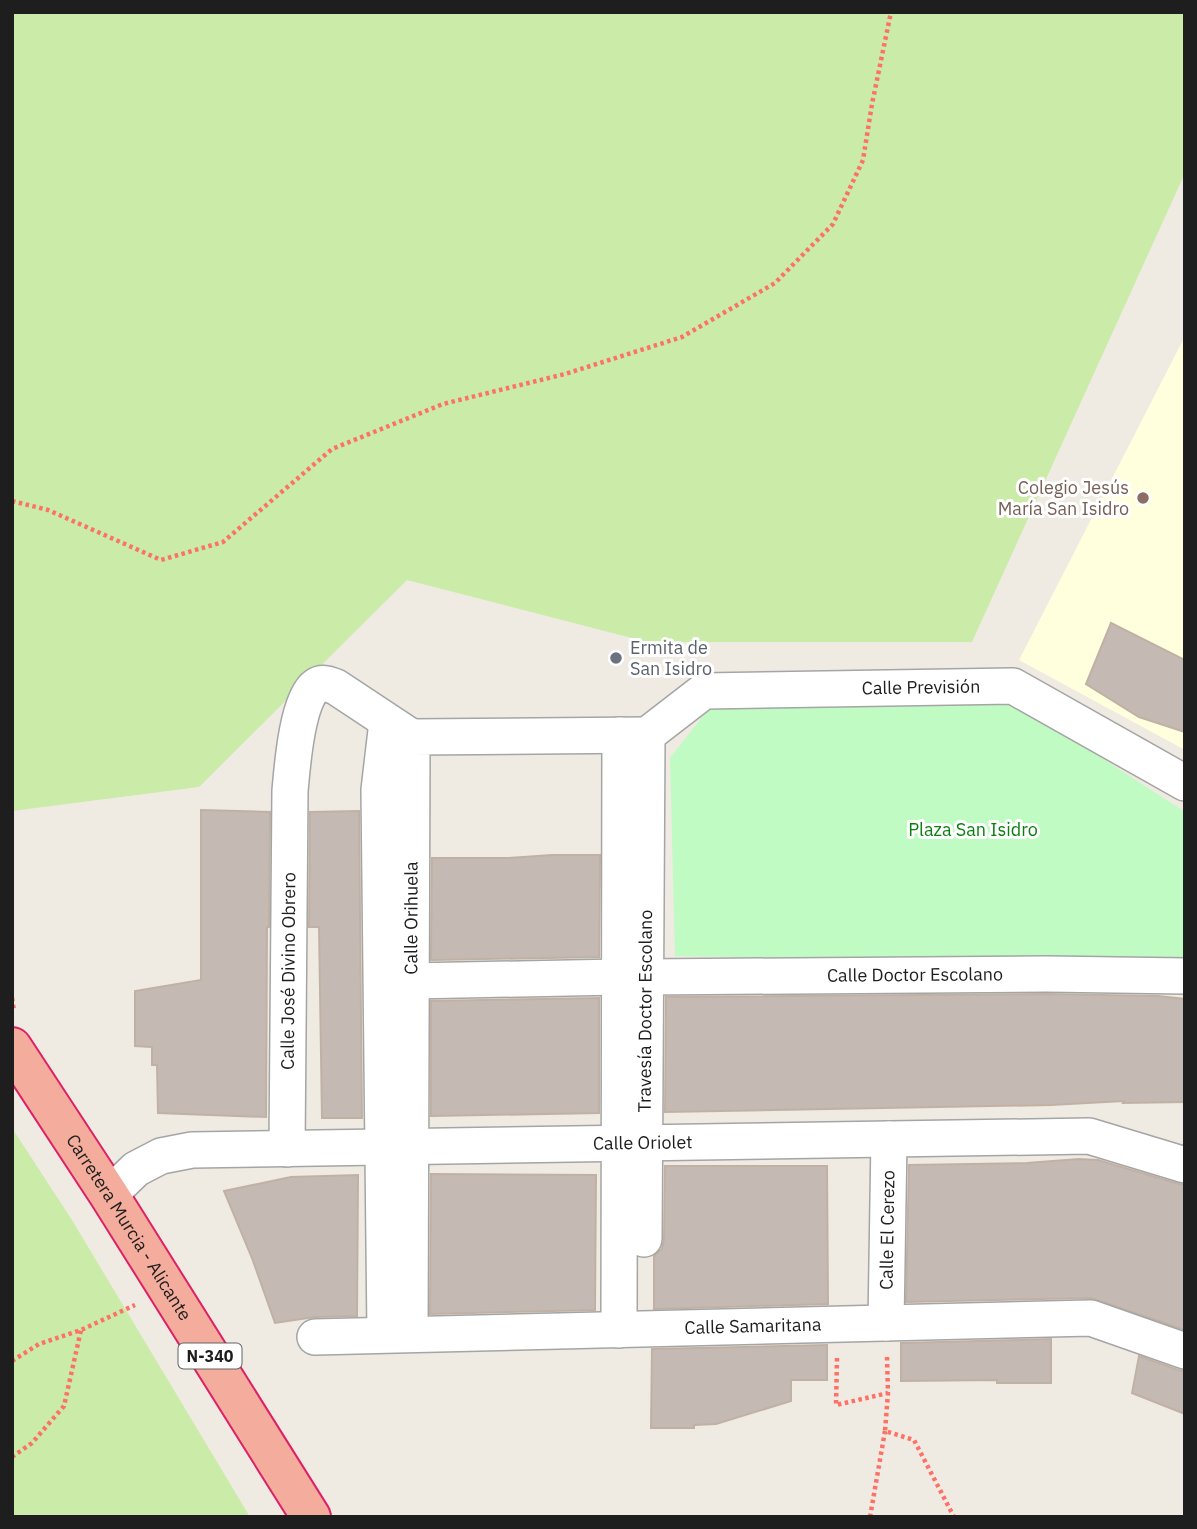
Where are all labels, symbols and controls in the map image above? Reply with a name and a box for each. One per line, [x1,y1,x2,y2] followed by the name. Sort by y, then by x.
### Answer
[998,476,1129,520] place label: Colegio Jesús María San Isidro
[1135,490,1151,506] marker: Colegio Jesús María San Isidro
[630,636,712,680] place label: Ermita de San Isidro
[608,650,624,666] marker: Ermita de San Isidro
[861,675,980,699] street label: Calle Previsión
[908,818,1038,841] park label: Plaza San Isidro
[399,861,423,975] street label: Calle Orihuela
[276,872,300,1070] street label: Calle José Divino Obrero
[633,909,657,1113] street label: Travesía Doctor Escolano
[827,962,1003,987] street label: Calle Doctor Escolano
[61,1130,197,1325] street label: Carretera Murcia - Alicante
[593,1130,693,1155] street label: Calle Oriolet
[875,1170,899,1290] street label: Calle El Cerezo
[684,1313,822,1339] street label: Calle Samaritana
[178,1344,242,1368] road number: N-340

